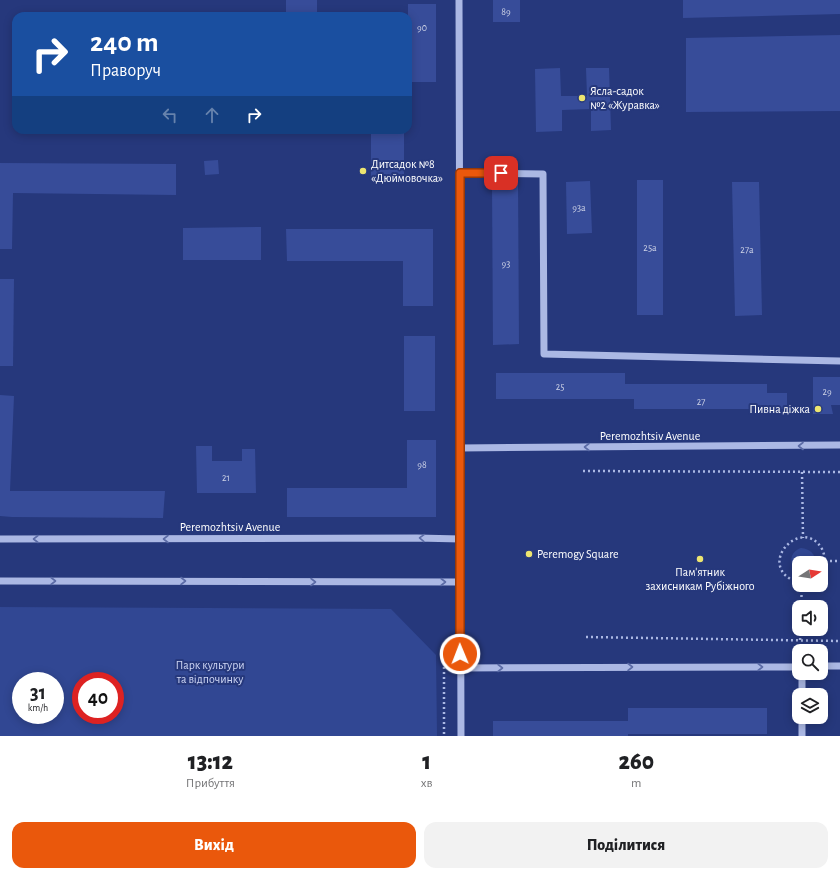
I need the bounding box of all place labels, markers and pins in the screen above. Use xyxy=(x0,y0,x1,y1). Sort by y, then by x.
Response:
place label: Ясла-садок №2 «Журавка» xyxy=(590,85,660,112)
marker: Ясла-садок №2 «Журавка» xyxy=(577,93,587,103)
pin xyxy=(484,156,518,190)
place label: Дитсадок №8 «Дюймовочка» xyxy=(371,158,443,184)
marker: Дитсадок №8 «Дюймовочка» xyxy=(358,166,368,176)
place label: Пивна діжка xyxy=(749,403,811,415)
marker: Пивна діжка xyxy=(813,404,823,414)
place label: Peremogy Square xyxy=(537,548,619,561)
marker: Peremogy Square xyxy=(524,549,534,559)
marker: Пам'ятник захисникам Рубіжного xyxy=(695,554,705,564)
place label: Пам'ятник захисникам Рубіжного xyxy=(645,566,755,593)

